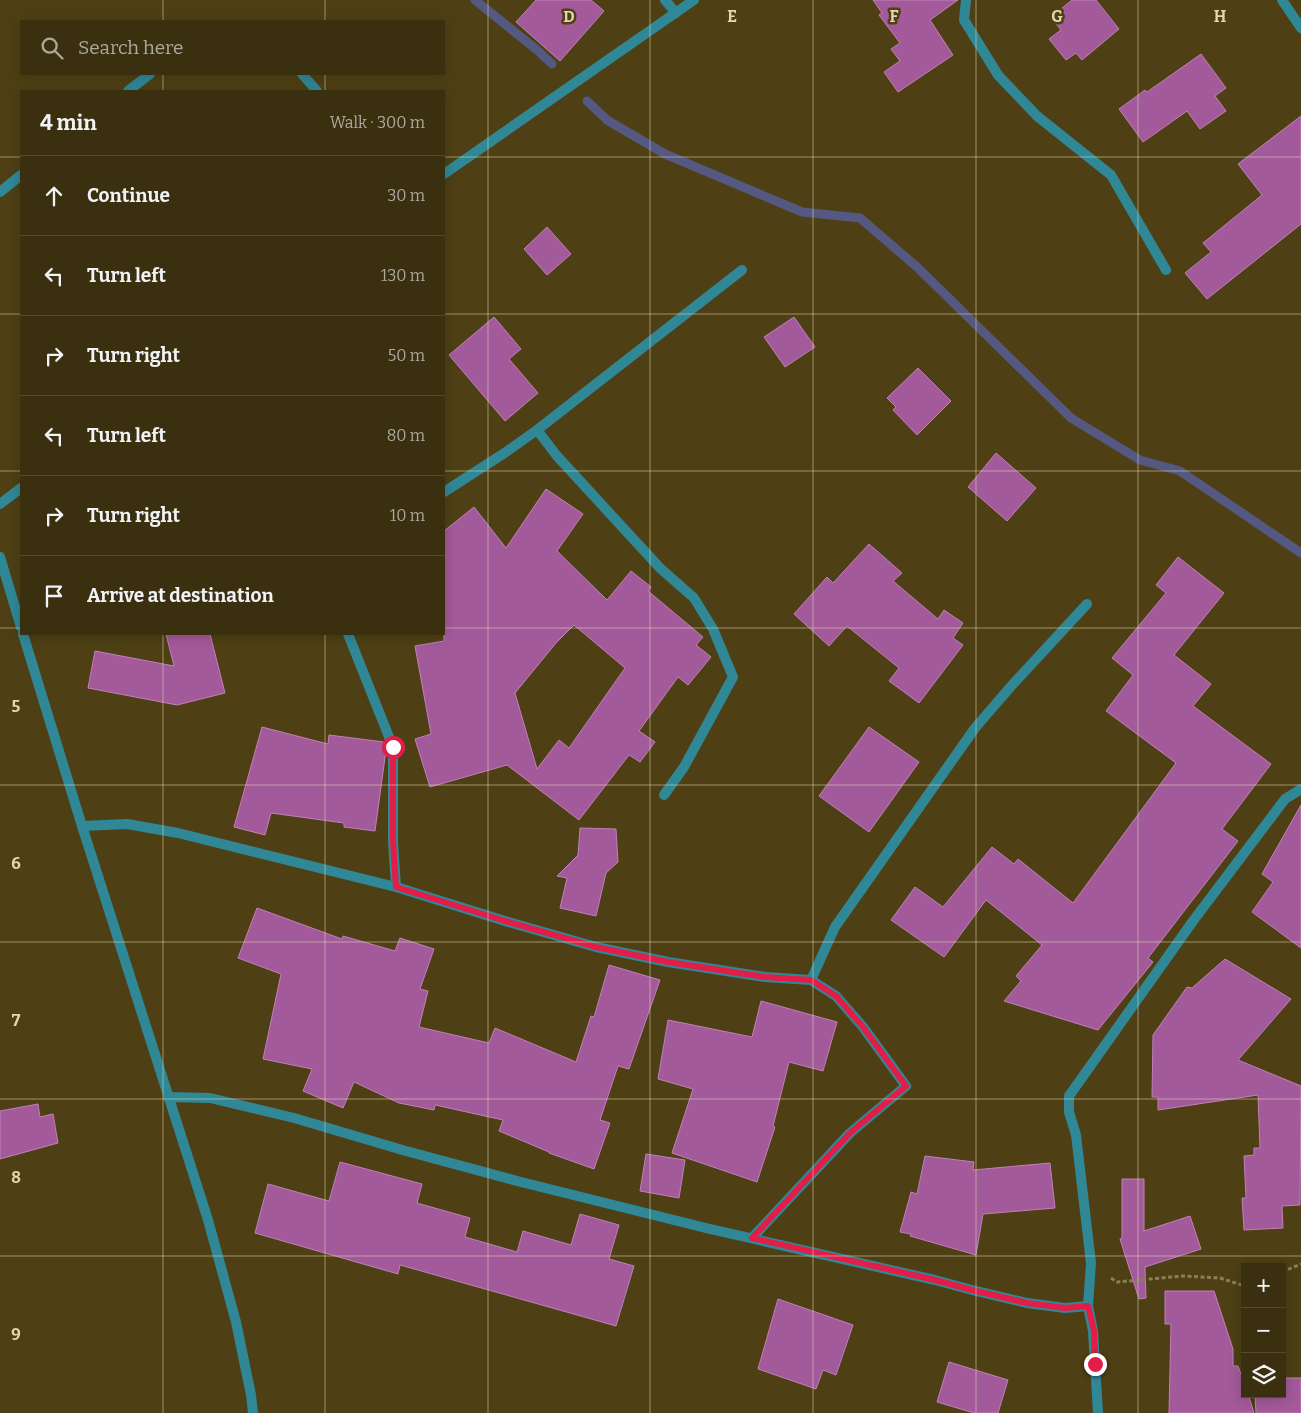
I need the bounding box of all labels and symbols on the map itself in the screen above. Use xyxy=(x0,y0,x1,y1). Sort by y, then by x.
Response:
text: D xyxy=(563,7,575,26)
text: E xyxy=(727,7,737,26)
text: F xyxy=(890,7,899,26)
text: G xyxy=(1051,7,1063,26)
text: H xyxy=(1214,7,1227,26)
text: 5 xyxy=(12,697,21,716)
route start xyxy=(382,736,405,759)
text: 6 xyxy=(11,854,21,873)
text: 7 xyxy=(12,1011,21,1030)
text: 8 xyxy=(11,1168,21,1187)
text: 9 xyxy=(11,1325,21,1344)
route end xyxy=(1084,1353,1107,1376)

